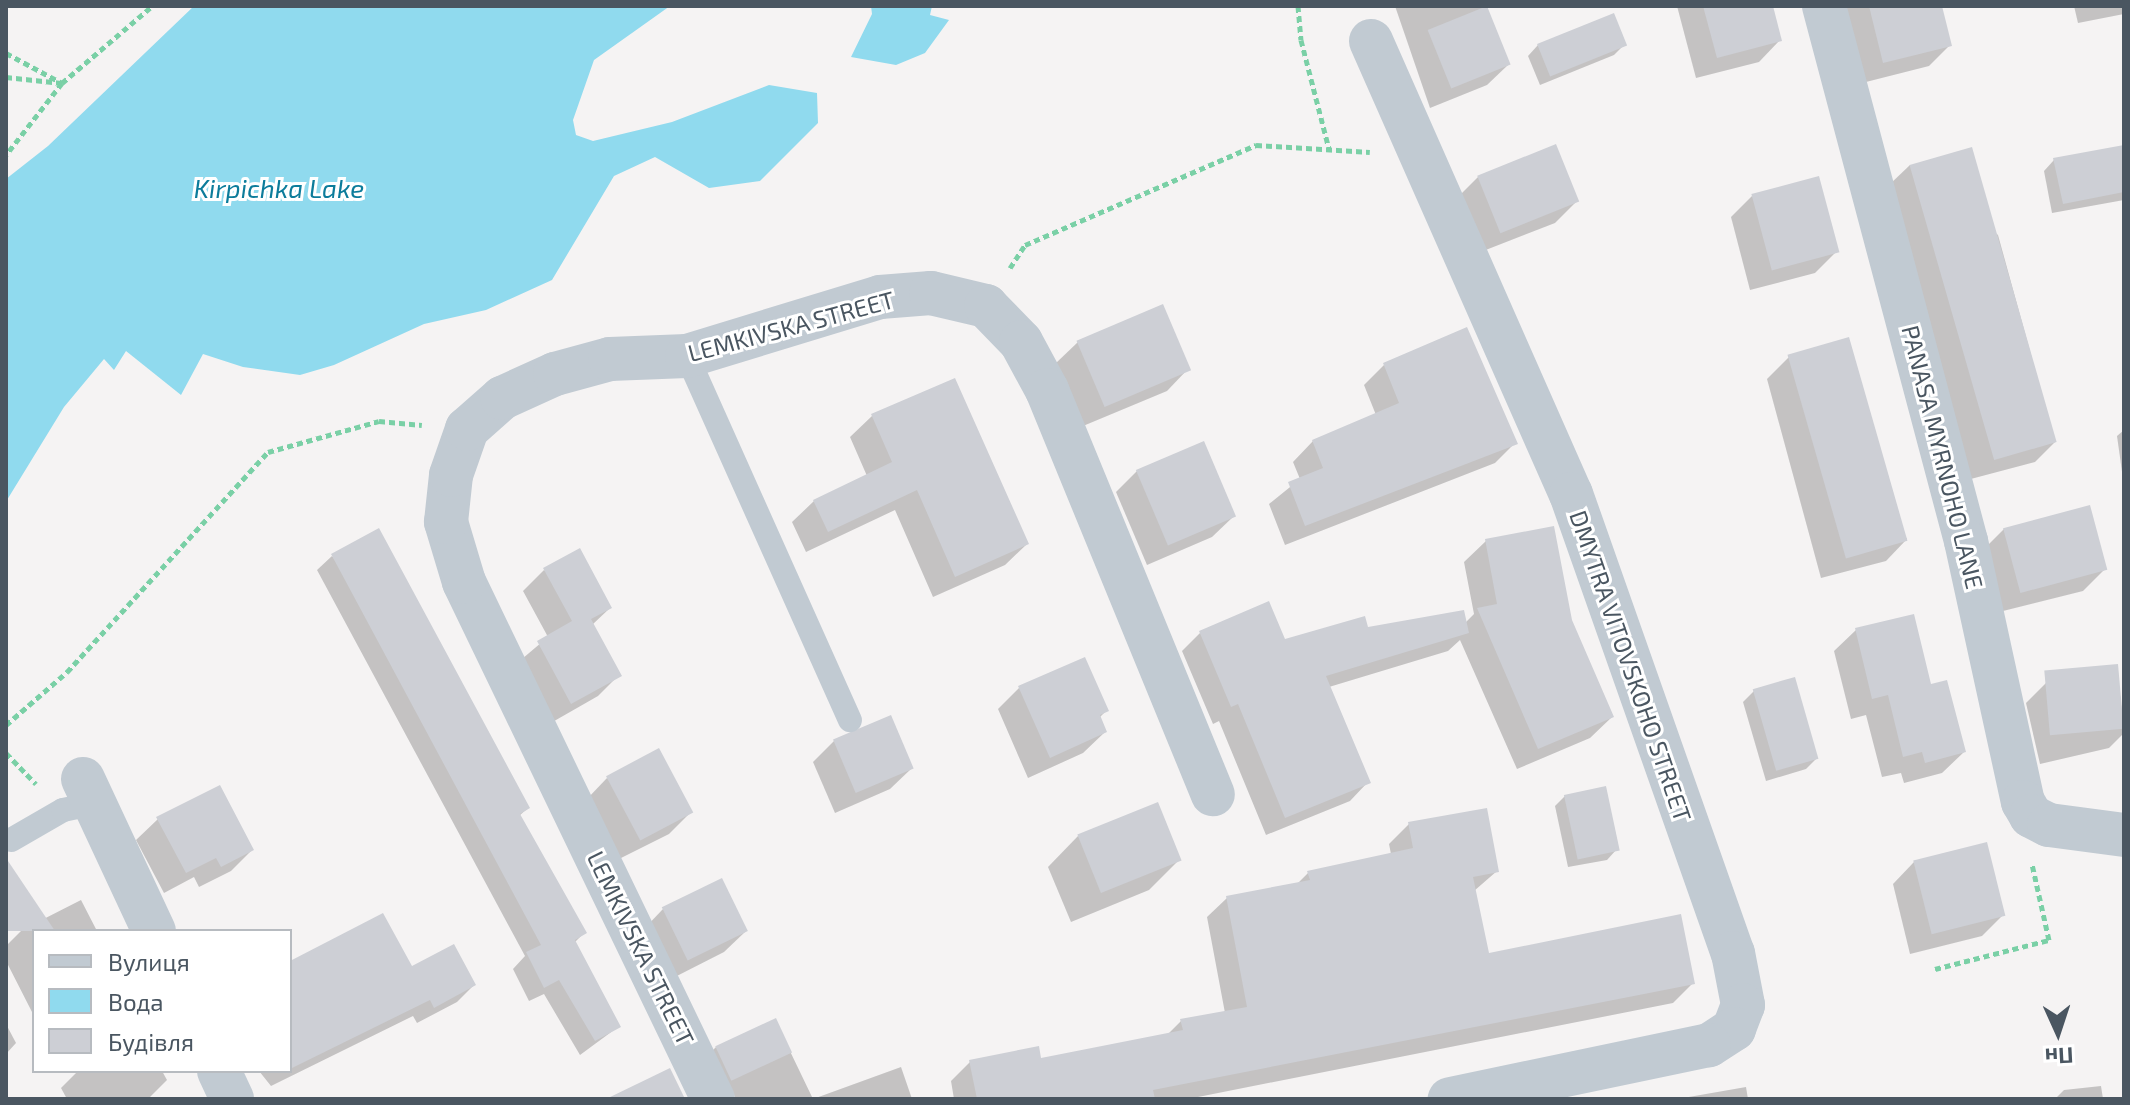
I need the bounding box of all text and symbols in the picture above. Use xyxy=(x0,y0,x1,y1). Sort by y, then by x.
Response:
water label: Kirpichka Lake xyxy=(194,172,364,204)
street label: LEMKIVSKA STREET xyxy=(684,285,898,367)
street label: PANASA MYRNOHO LANE xyxy=(1896,322,1990,592)
street label: DMYTRA VITOVSKOHO STREET xyxy=(1564,506,1698,826)
street label: LEMKIVSKA STREET xyxy=(581,846,701,1050)
legend xyxy=(32,929,292,1073)
text: Вулиця xyxy=(108,947,190,976)
text: Вода xyxy=(108,987,164,1016)
north arrow xyxy=(2018,993,2098,1073)
text: Будівля xyxy=(108,1027,194,1056)
text: Пн xyxy=(2044,1043,2074,1071)

